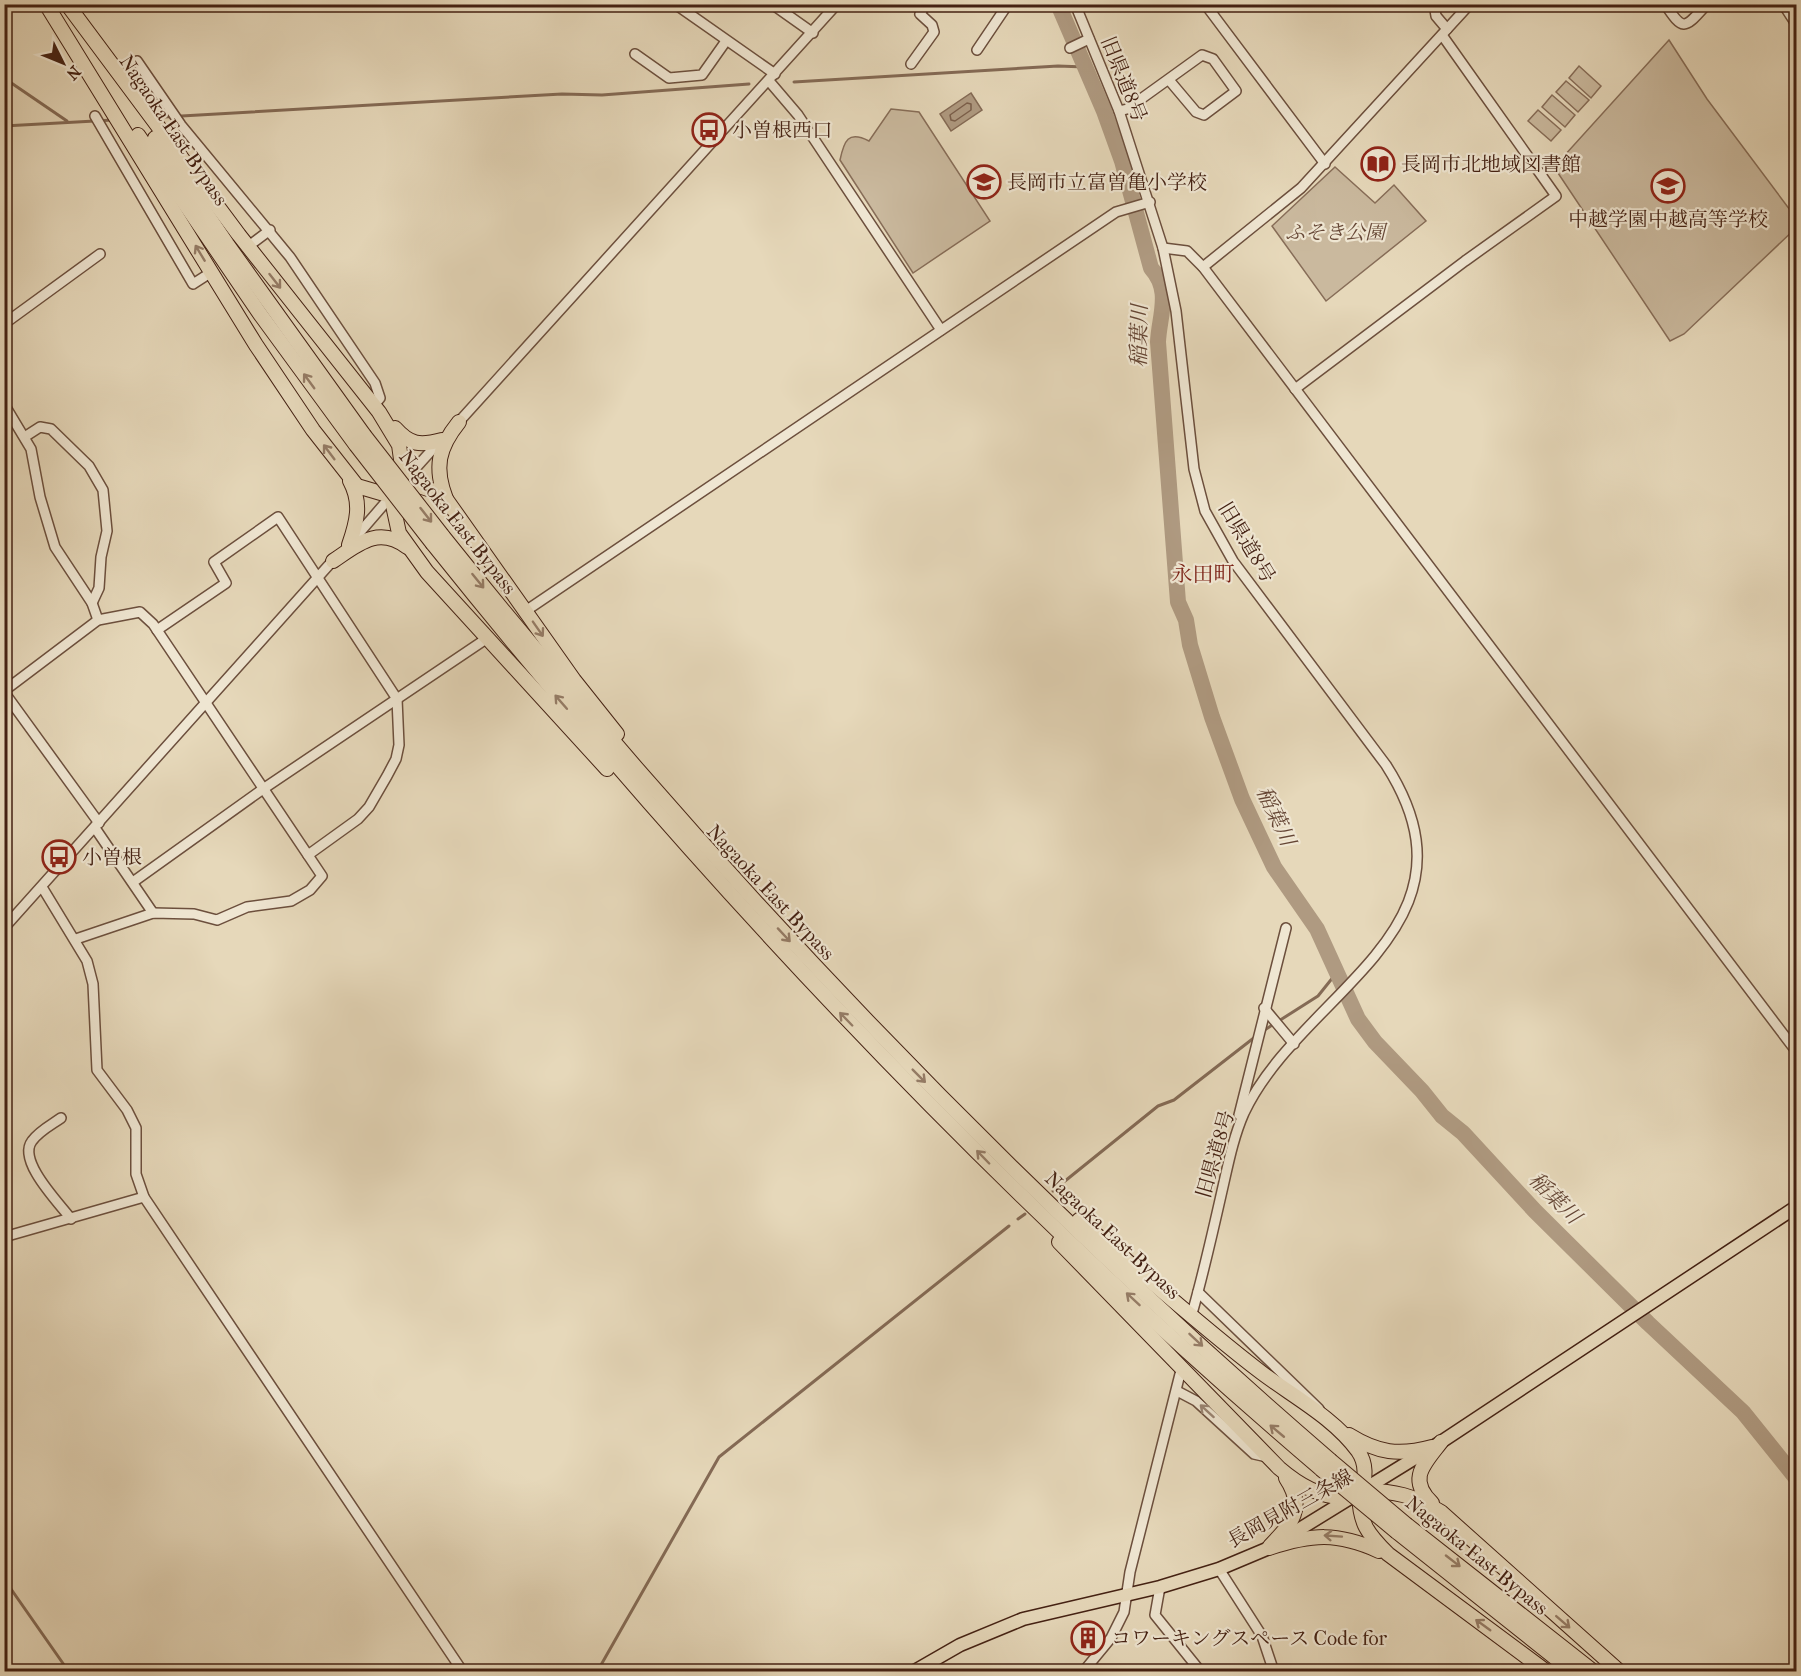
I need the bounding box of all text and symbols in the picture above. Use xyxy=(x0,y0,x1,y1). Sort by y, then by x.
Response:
north arrow xyxy=(33,33,93,93)
street label: 旧県道8号 xyxy=(1096,33,1151,125)
street label: Nagaoka East Bypass xyxy=(115,51,232,210)
text: N xyxy=(62,62,85,84)
bus stop icon: 小曽根西口 xyxy=(691,112,727,148)
place label: 小曽根西口 xyxy=(732,119,832,142)
library icon: 長岡市北地域図書館 xyxy=(1360,146,1396,182)
place label: 長岡市北地域図書館 xyxy=(1401,153,1581,176)
school or university icon: 長岡市立富曽亀小学校 xyxy=(966,164,1002,200)
school or university icon: 中越学園中越高等学校 xyxy=(1650,168,1686,204)
place label: 長岡市立富曽亀小学校 xyxy=(1007,171,1207,194)
place label: 中越学園中越高等学校 xyxy=(1568,208,1768,231)
park label: ふそき公園 xyxy=(1285,221,1388,244)
one-way arrow xyxy=(194,245,206,262)
one-way arrow xyxy=(269,273,282,289)
water label: 稲葉川 xyxy=(1126,302,1152,368)
one-way arrow xyxy=(303,373,315,389)
one-way arrow xyxy=(323,444,336,460)
street label: Nagaoka East Bypass xyxy=(394,446,521,599)
street label: 旧県道8号 xyxy=(1214,498,1280,587)
one-way arrow xyxy=(419,506,432,522)
district label: 永田町 xyxy=(1172,562,1235,586)
one-way arrow xyxy=(472,573,485,589)
one-way arrow xyxy=(532,620,544,636)
one-way arrow xyxy=(554,695,568,710)
water label: 稲葉川 xyxy=(1252,782,1301,851)
street label: Nagaoka East Bypass xyxy=(702,820,839,965)
bus stop icon: 小曽根 xyxy=(41,839,77,875)
place label: 小曽根 xyxy=(82,846,142,869)
one-way arrow xyxy=(777,927,791,942)
one-way arrow xyxy=(838,1011,853,1026)
one-way arrow xyxy=(911,1068,926,1083)
street label: 旧県道8号 xyxy=(1192,1108,1239,1201)
one-way arrow xyxy=(976,1150,990,1165)
street label: Nagaoka East Bypass xyxy=(1040,1167,1185,1304)
water label: 稲葉川 xyxy=(1524,1167,1587,1230)
one-way arrow xyxy=(1126,1292,1141,1306)
one-way arrow xyxy=(1189,1333,1204,1348)
one-way arrow xyxy=(1200,1404,1215,1418)
one-way arrow xyxy=(1270,1424,1285,1438)
street label: 長岡見附三条線 xyxy=(1223,1464,1357,1552)
street label: Nagaoka East Bypass xyxy=(1401,1491,1552,1620)
one-way arrow xyxy=(1324,1531,1344,1542)
one-way arrow xyxy=(1445,1554,1460,1568)
one-way arrow xyxy=(1555,1615,1570,1629)
one-way arrow xyxy=(1475,1619,1491,1631)
building icon: コワーキングスペース Code for xyxy=(1070,1620,1106,1656)
place label: コワーキングスペース Code for xyxy=(1111,1627,1387,1650)

